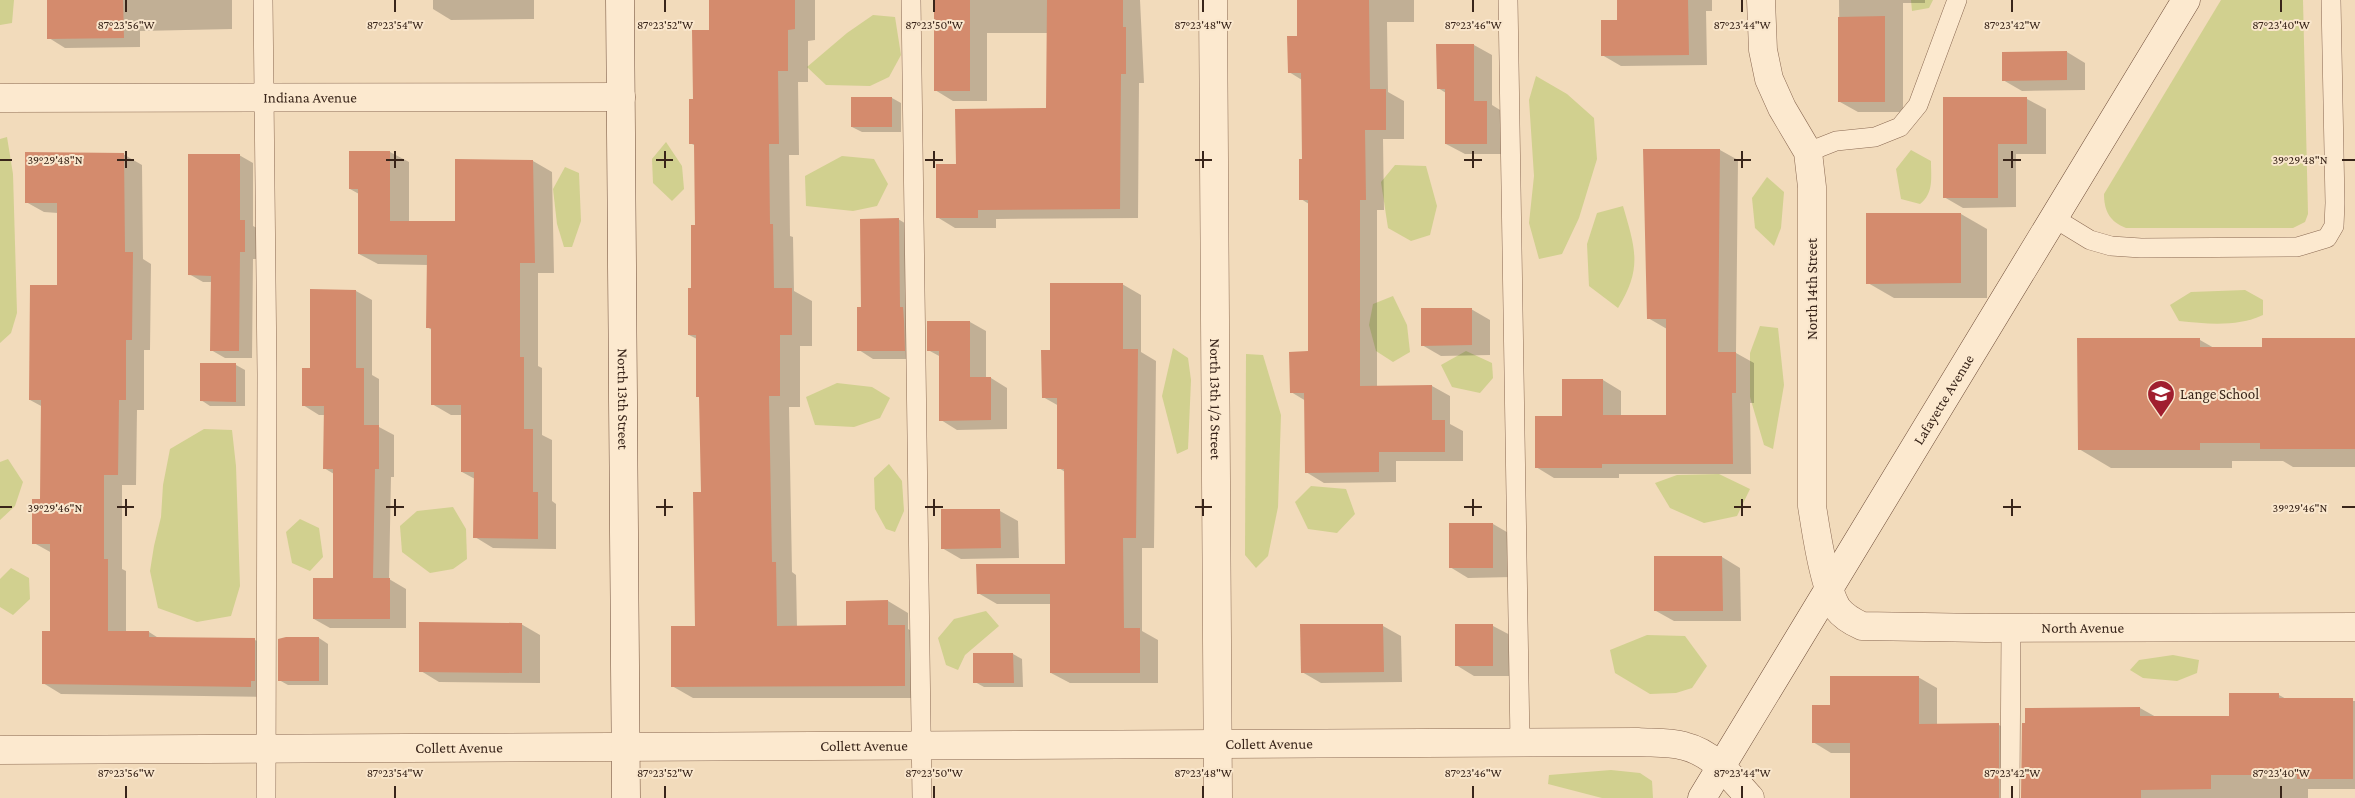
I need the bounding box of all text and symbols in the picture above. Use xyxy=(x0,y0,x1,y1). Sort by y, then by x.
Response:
text: 87°23'56"W xyxy=(98,18,154,32)
text: 87°23'54"W xyxy=(367,18,423,32)
text: 87°23'52"W xyxy=(637,18,693,32)
text: 87°23'50"W xyxy=(905,18,963,32)
text: 87°23'48"W xyxy=(1174,18,1232,32)
text: 87°23'46"W xyxy=(1444,18,1502,32)
text: 87°23'44"W xyxy=(1714,18,1770,32)
text: 87°23'42"W xyxy=(1984,18,2040,32)
text: 87°23'40"W xyxy=(2252,18,2310,32)
street label: Indiana Avenue xyxy=(263,89,357,106)
text: 39°29'48"N xyxy=(27,153,83,167)
text: 39°29'48"N xyxy=(2272,153,2328,167)
street label: North 14th Street xyxy=(1804,237,1820,340)
street label: North 13th 1/2 Street xyxy=(1207,338,1224,461)
street label: North 13th Street xyxy=(615,348,631,451)
street label: Lafayette Avenue xyxy=(1910,351,1977,448)
school or university icon: Lange School xyxy=(2146,379,2176,418)
place label: Lange School xyxy=(2180,386,2259,403)
text: 39°29'46"N xyxy=(28,501,83,515)
text: 39°29'46"N xyxy=(2273,501,2328,515)
street label: North Avenue xyxy=(2041,620,2124,636)
street label: Collett Avenue xyxy=(1225,736,1313,752)
street label: Collett Avenue xyxy=(820,738,908,754)
street label: Collett Avenue xyxy=(415,740,503,756)
text: 87°23'56"W xyxy=(98,766,154,780)
text: 87°23'54"W xyxy=(367,766,423,780)
text: 87°23'52"W xyxy=(637,766,693,780)
text: 87°23'50"W xyxy=(905,766,963,780)
text: 87°23'48"W xyxy=(1174,766,1232,780)
text: 87°23'46"W xyxy=(1444,766,1502,780)
text: 87°23'44"W xyxy=(1714,766,1770,780)
text: 87°23'42"W xyxy=(1984,766,2040,780)
text: 87°23'40"W xyxy=(2252,766,2310,780)

